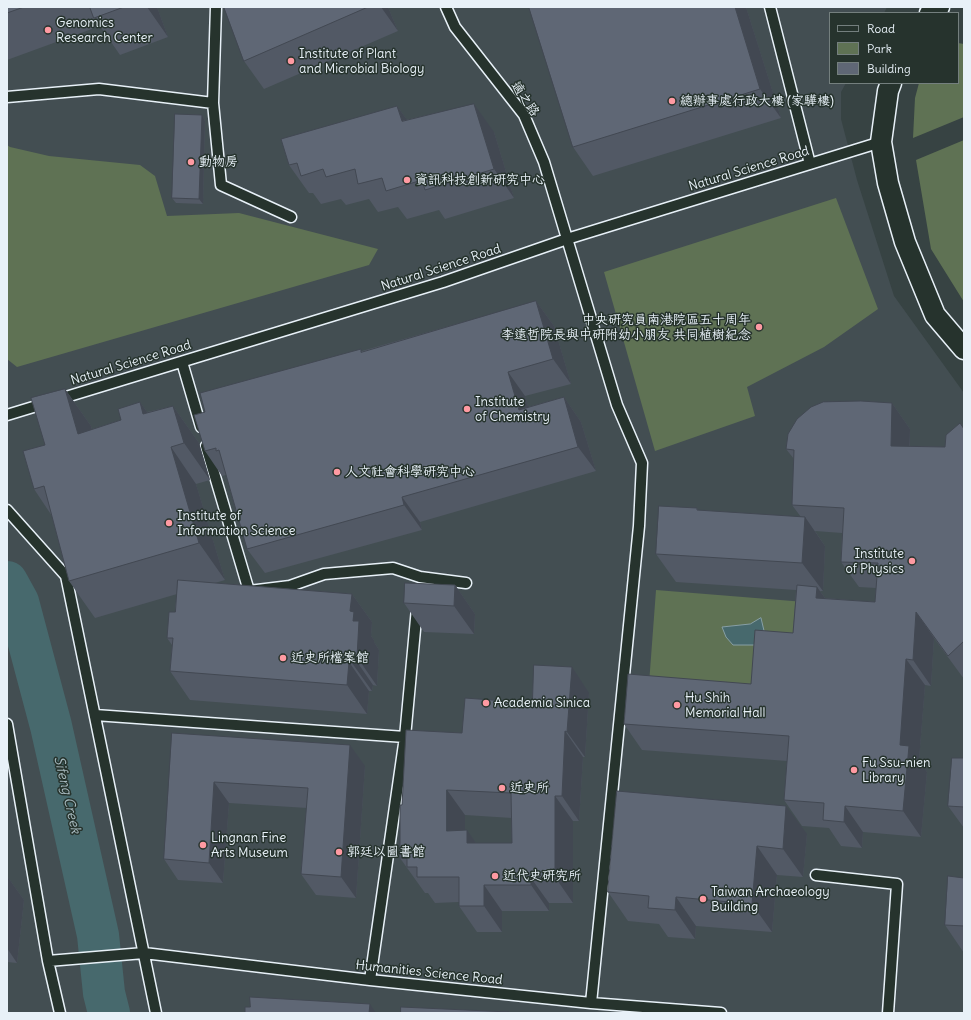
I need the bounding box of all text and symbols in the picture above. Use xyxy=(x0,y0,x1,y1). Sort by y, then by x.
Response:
legend xyxy=(829,12,959,84)
place label: Genomics Research Center xyxy=(56,15,153,46)
text: Road xyxy=(867,21,895,36)
marker: Genomics Research Center xyxy=(43,25,53,35)
text: Park xyxy=(867,41,892,56)
place label: Institute of Plant and Microbial Biology xyxy=(299,46,424,77)
marker: Institute of Plant and Microbial Biology xyxy=(286,56,296,66)
text: Building xyxy=(867,61,911,76)
street label: 適之路 xyxy=(508,78,542,120)
place label: 總辦事處行政大樓 (家驊樓) xyxy=(680,93,834,109)
marker: 總辦事處行政大樓 (家驊樓) xyxy=(667,96,677,106)
street label: Natural Science Road xyxy=(687,143,811,195)
place label: 動物房 xyxy=(199,154,238,170)
marker: 動物房 xyxy=(186,157,196,167)
place label: 資訊科技創新研究中心 xyxy=(415,172,545,188)
marker: 資訊科技創新研究中心 xyxy=(402,175,412,185)
street label: Natural Science Road xyxy=(379,241,503,295)
place label: 中央研究員南港院區五十周年 李遠哲院長與中研附幼小朋友 共同植樹紀念 xyxy=(501,312,751,343)
marker: 中央研究員南港院區五十周年 李遠哲院長與中研附幼小朋友 共同植樹紀念 xyxy=(754,322,764,332)
street label: Natural Science Road xyxy=(69,337,193,389)
place label: Institute of Chemistry xyxy=(475,394,550,425)
marker: Institute of Chemistry xyxy=(462,404,472,414)
place label: 人文社會科學研究中心 xyxy=(345,464,475,480)
marker: 人文社會科學研究中心 xyxy=(332,467,342,477)
place label: Institute of Information Science xyxy=(177,508,295,539)
marker: Institute of Information Science xyxy=(164,518,174,528)
place label: Institute of Physics xyxy=(845,546,904,577)
marker: Institute of Physics xyxy=(907,556,917,566)
place label: 近史所檔案館 xyxy=(291,650,369,666)
marker: 近史所檔案館 xyxy=(278,653,288,663)
place label: Hu Shih Memorial Hall xyxy=(685,690,765,721)
place label: Academia Sinica xyxy=(494,695,590,711)
marker: Academia Sinica xyxy=(481,698,491,708)
marker: Hu Shih Memorial Hall xyxy=(672,700,682,710)
water label: Sifeng Creek xyxy=(50,755,84,835)
place label: Fu Ssu-nien Library xyxy=(862,755,931,786)
marker: Fu Ssu-nien Library xyxy=(849,765,859,775)
place label: 近史所 xyxy=(510,780,549,796)
marker: 近史所 xyxy=(497,783,507,793)
place label: Lingnan Fine Arts Museum xyxy=(211,830,288,861)
marker: Lingnan Fine Arts Museum xyxy=(198,840,208,850)
place label: 郭廷以圖書館 xyxy=(347,844,425,860)
marker: 郭廷以圖書館 xyxy=(334,847,344,857)
place label: 近代史研究所 xyxy=(503,868,581,884)
marker: 近代史研究所 xyxy=(490,871,500,881)
place label: Taiwan Archaeology Building xyxy=(711,884,830,915)
marker: Taiwan Archaeology Building xyxy=(698,894,708,904)
street label: Humanities Science Road xyxy=(355,958,503,988)

